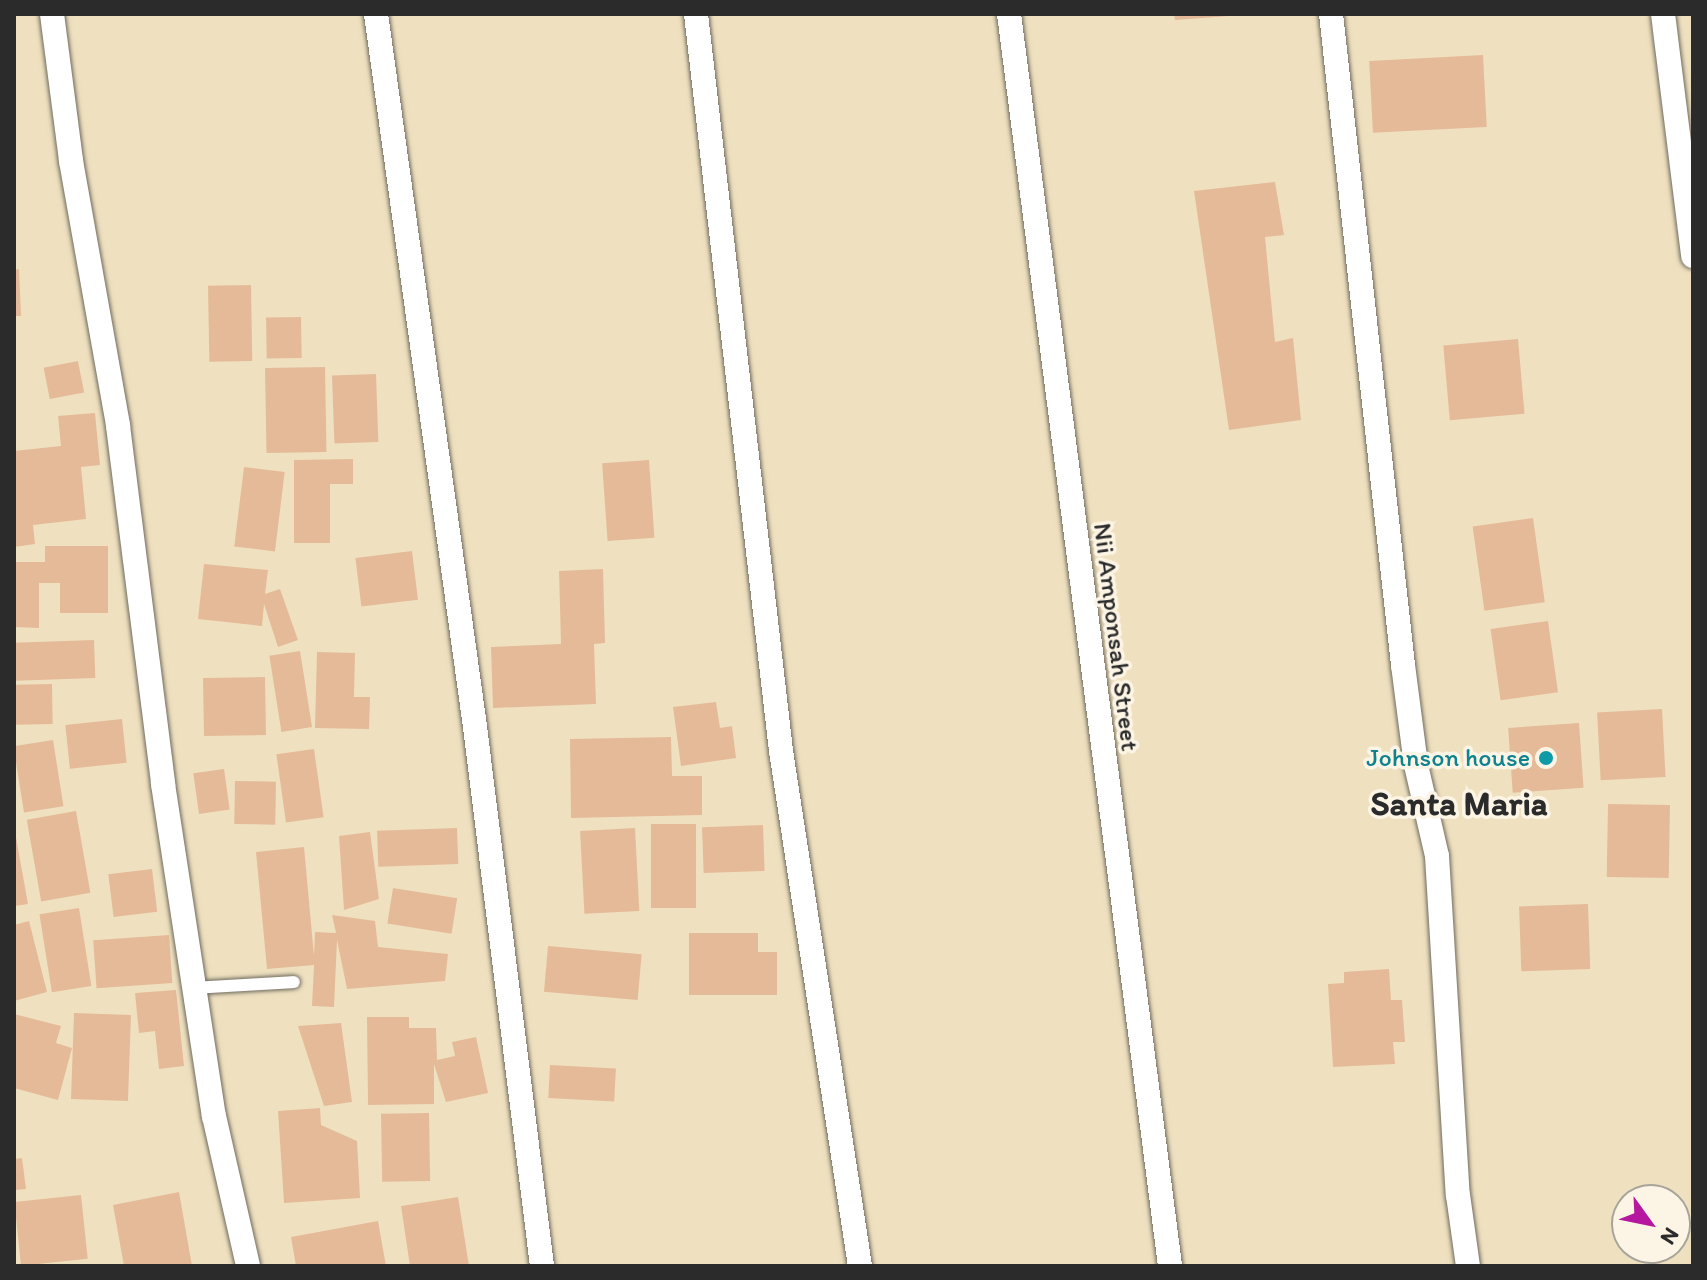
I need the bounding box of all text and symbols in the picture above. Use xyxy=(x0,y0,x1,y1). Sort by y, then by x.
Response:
street label: Nii Amponsah Street xyxy=(1087,522,1145,752)
place label: Johnson house xyxy=(1366,742,1530,774)
marker: Johnson house xyxy=(1537,749,1555,767)
district label: Santa Maria xyxy=(1370,784,1548,824)
north arrow xyxy=(1611,1184,1691,1264)
text: N xyxy=(1655,1223,1685,1250)

